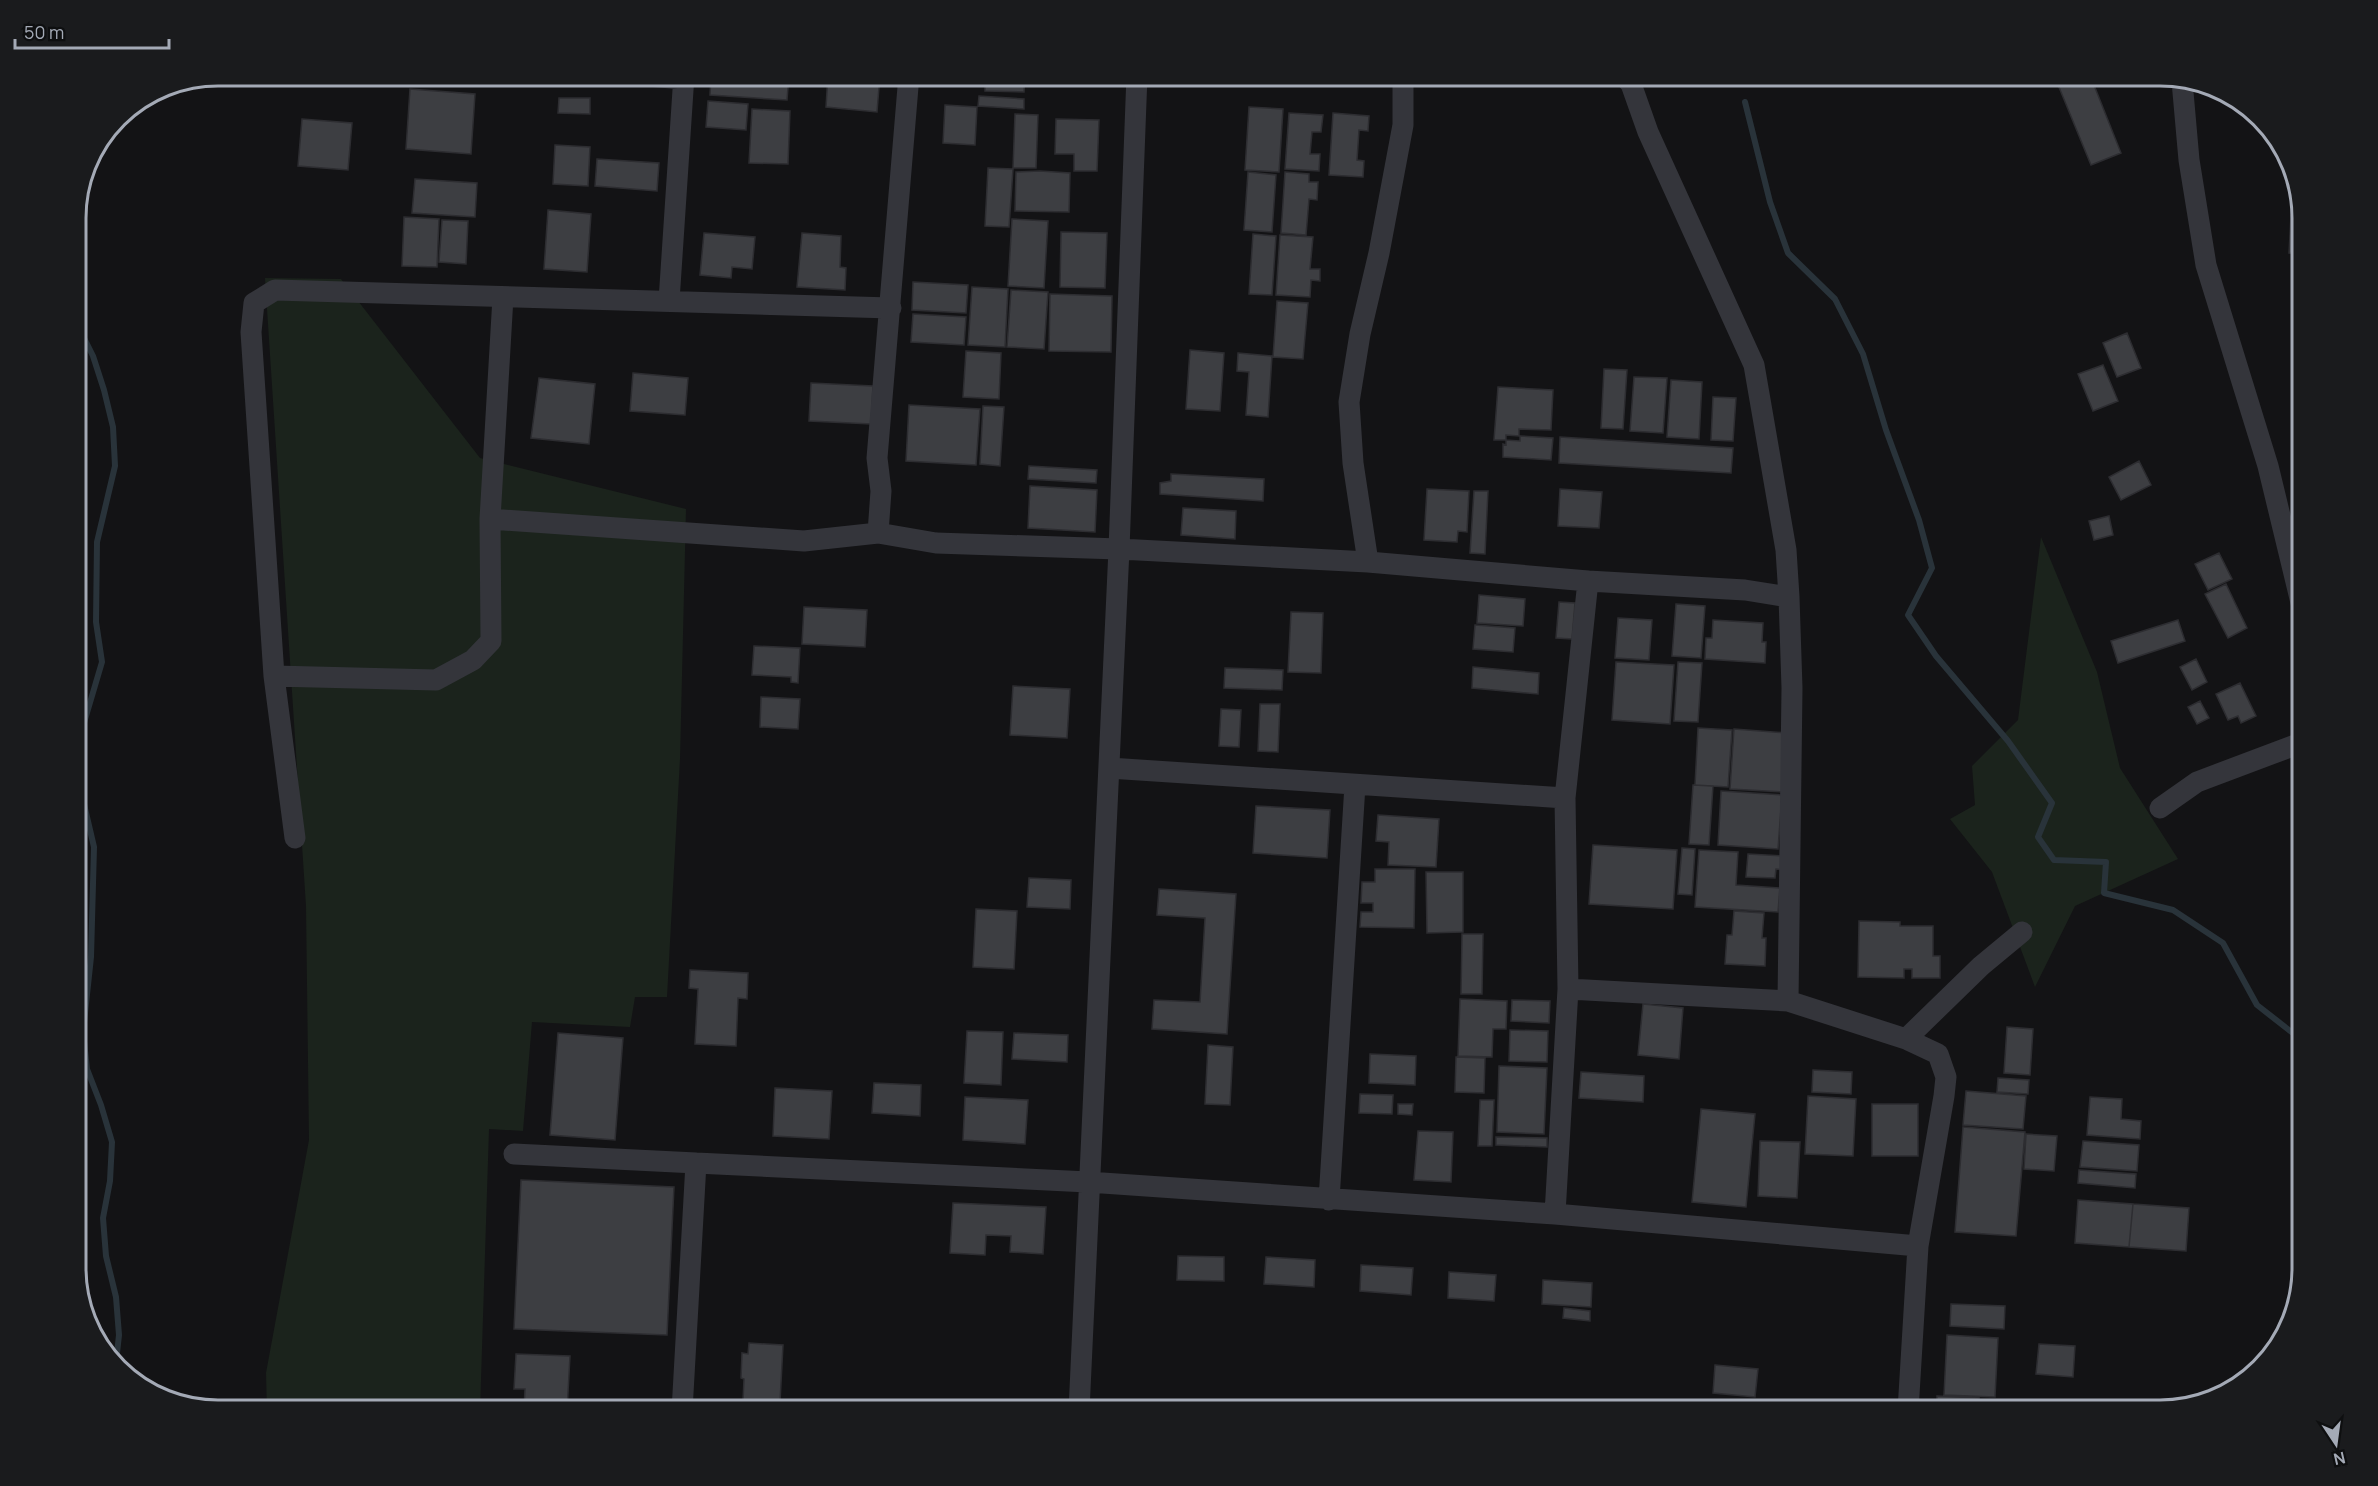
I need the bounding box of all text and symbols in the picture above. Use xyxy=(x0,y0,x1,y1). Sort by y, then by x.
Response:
scale bar xyxy=(15,12,170,50)
text: 50 m xyxy=(24,20,64,44)
north arrow xyxy=(2306,1414,2366,1474)
text: N xyxy=(2331,1447,2347,1471)

